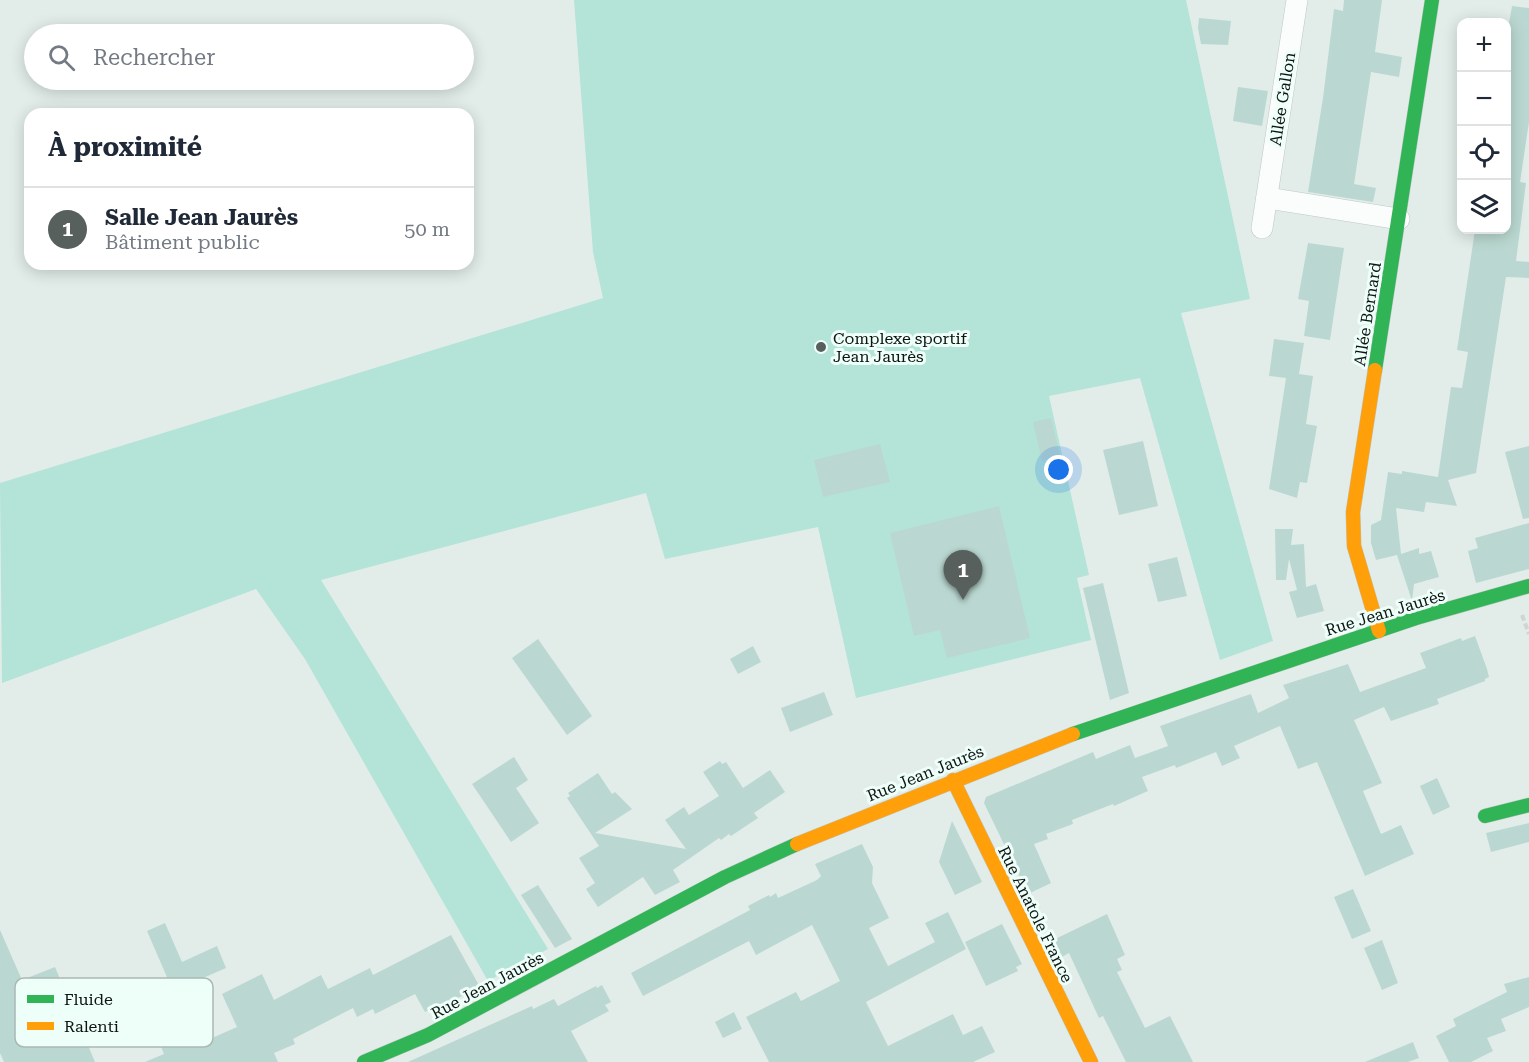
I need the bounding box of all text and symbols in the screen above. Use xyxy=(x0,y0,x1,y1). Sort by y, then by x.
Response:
map controls xyxy=(1457,18,1511,234)
button: + xyxy=(1457,18,1511,72)
search box xyxy=(24,24,474,90)
icon: search xyxy=(45,41,78,74)
text: Rechercher xyxy=(93,45,215,70)
street label: Allée Gallon xyxy=(1266,51,1299,147)
button: − xyxy=(1457,72,1511,126)
button: locate xyxy=(1457,126,1511,180)
text: À proximité xyxy=(48,132,202,162)
button: layers xyxy=(1457,180,1511,234)
text: Salle Jean Jaurès xyxy=(105,205,298,230)
text: 1 xyxy=(62,217,73,241)
text: 50 m xyxy=(404,217,450,241)
text: Bâtiment public xyxy=(105,230,260,254)
street label: Allée Bernard xyxy=(1350,261,1385,367)
place label: Complexe sportif Jean Jaurès xyxy=(833,329,967,366)
marker: Complexe sportif Jean Jaurès xyxy=(814,340,828,354)
your location xyxy=(1044,455,1073,484)
pin: 1 xyxy=(944,550,982,600)
street label: Rue Jean Jaurès xyxy=(1323,585,1448,640)
street label: Rue Jean Jaurès xyxy=(864,741,987,806)
street label: Rue Anatole France xyxy=(994,843,1077,986)
street label: Rue Jean Jaurès xyxy=(428,948,547,1023)
legend xyxy=(15,978,213,1047)
text: Fluide xyxy=(64,990,113,1009)
text: Ralenti xyxy=(64,1017,119,1036)

